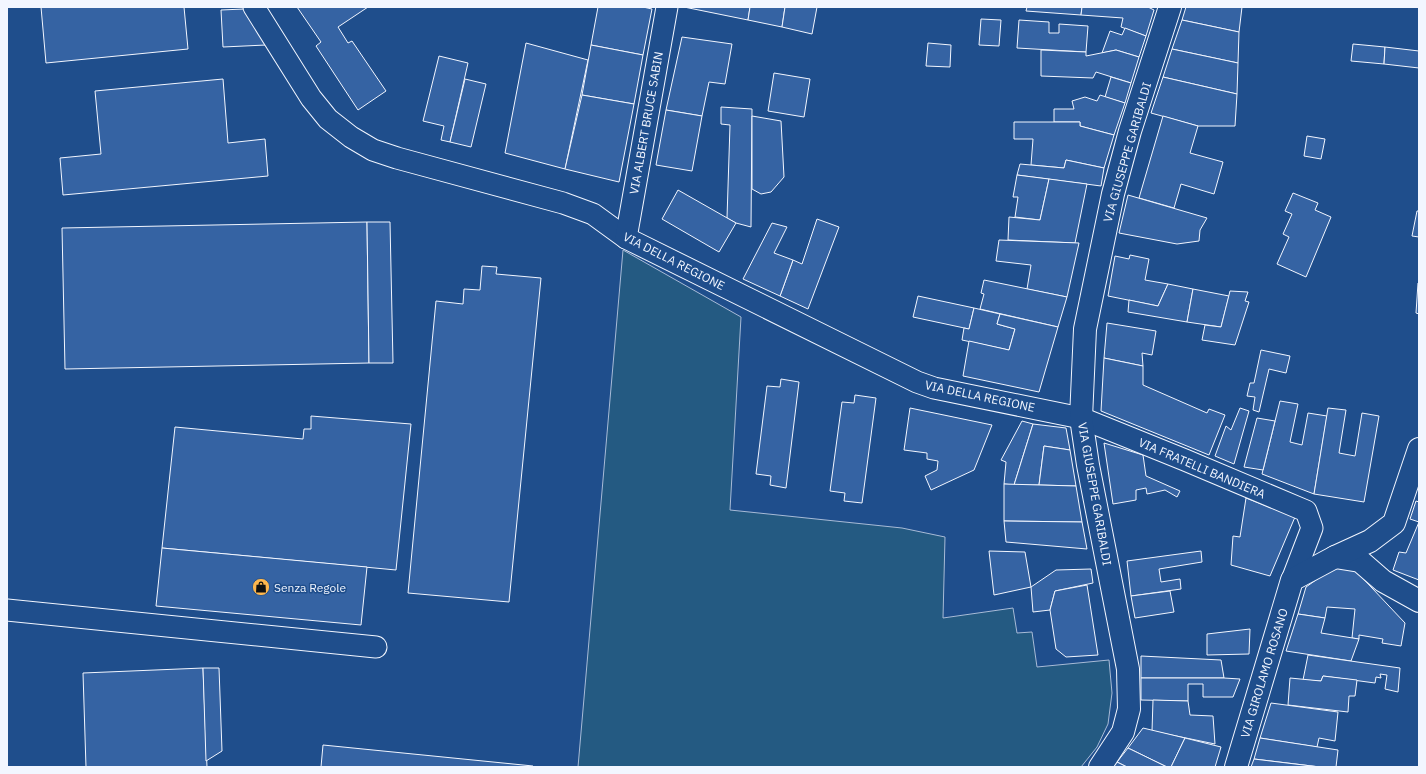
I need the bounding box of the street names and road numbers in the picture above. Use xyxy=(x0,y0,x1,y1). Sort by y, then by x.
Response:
street label: VIA ALBERT BRUCE SABIN xyxy=(626,50,666,196)
street label: VIA GIUSEPPE GARIBALDI xyxy=(1100,80,1154,224)
street label: VIA DELLA REGIONE xyxy=(621,229,727,293)
street label: VIA DELLA REGIONE xyxy=(924,377,1036,415)
street label: VIA GIUSEPPE GARIBALDI xyxy=(1075,421,1115,567)
street label: VIA FRATELLI BANDIERA xyxy=(1136,434,1268,502)
street label: VIA GIROLAMO ROSANO xyxy=(1237,606,1291,740)

